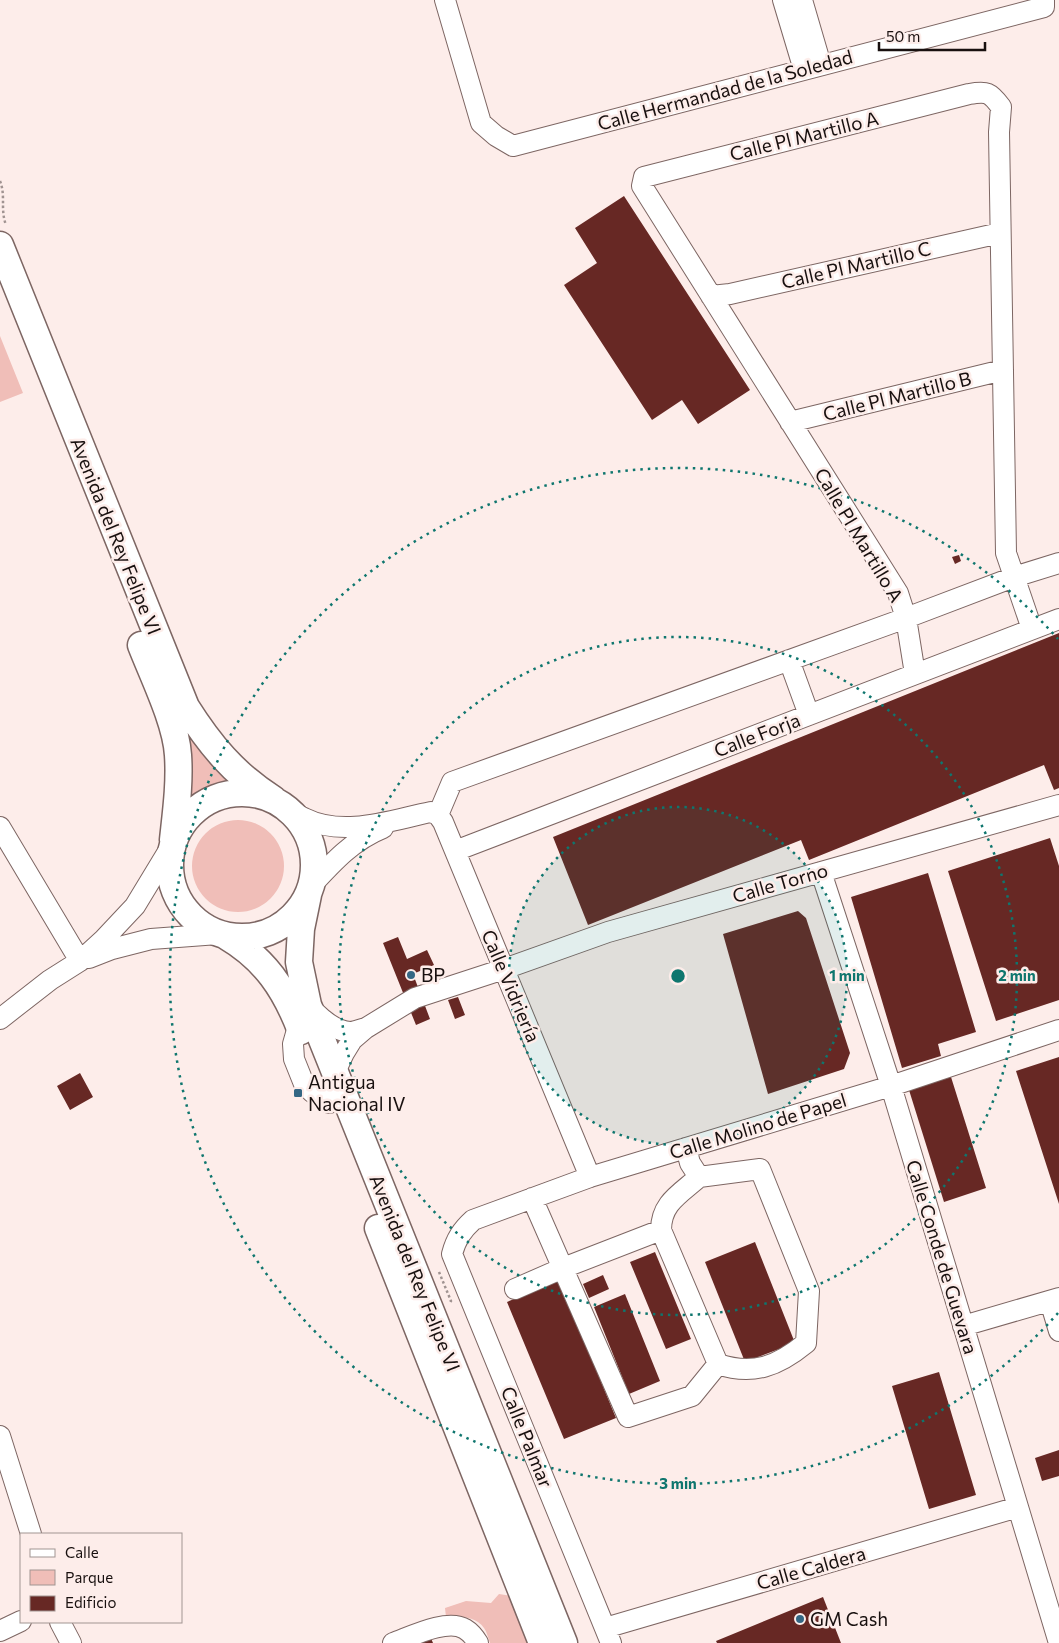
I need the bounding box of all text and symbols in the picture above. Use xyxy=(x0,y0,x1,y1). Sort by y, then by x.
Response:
scale bar xyxy=(879,20,985,52)
text: 50 m xyxy=(886,27,920,45)
street label: Calle Hermandad de la Soledad xyxy=(595,44,855,135)
street label: Calle Pl Martillo A xyxy=(727,106,881,165)
street label: Calle Pl Martillo C xyxy=(779,236,933,293)
street label: Calle Pl Martillo B xyxy=(820,366,973,425)
street label: Avenida del Rey Felipe VI xyxy=(66,434,167,638)
street label: Calle Pl Martillo A xyxy=(810,463,909,606)
street label: Calle Forja xyxy=(710,708,803,761)
street label: Calle Torno xyxy=(730,858,830,907)
street label: Calle Vidriería xyxy=(477,926,546,1046)
place label: BP xyxy=(421,963,445,986)
text: 1 min xyxy=(829,966,865,984)
text: 2 min xyxy=(998,966,1036,984)
centre of rings xyxy=(669,967,687,985)
marker: BP xyxy=(405,969,417,981)
place label: Antigua Nacional IV xyxy=(308,1070,406,1115)
marker: Antigua Nacional IV xyxy=(292,1087,304,1099)
street label: Calle Molino de Papel xyxy=(667,1088,849,1163)
street label: Calle Conde de Guevara xyxy=(902,1157,983,1357)
street label: Avenida del Rey Felipe VI xyxy=(365,1171,466,1375)
street label: Calle Palmar xyxy=(497,1383,558,1491)
text: 3 min xyxy=(659,1474,697,1492)
legend xyxy=(20,1533,182,1623)
street label: Calle Caldera xyxy=(754,1541,868,1594)
text: Calle xyxy=(65,1543,99,1561)
text: Parque xyxy=(65,1568,113,1586)
text: Edificio xyxy=(65,1593,116,1611)
place label: GM Cash xyxy=(810,1607,888,1630)
marker: GM Cash xyxy=(794,1613,806,1625)

